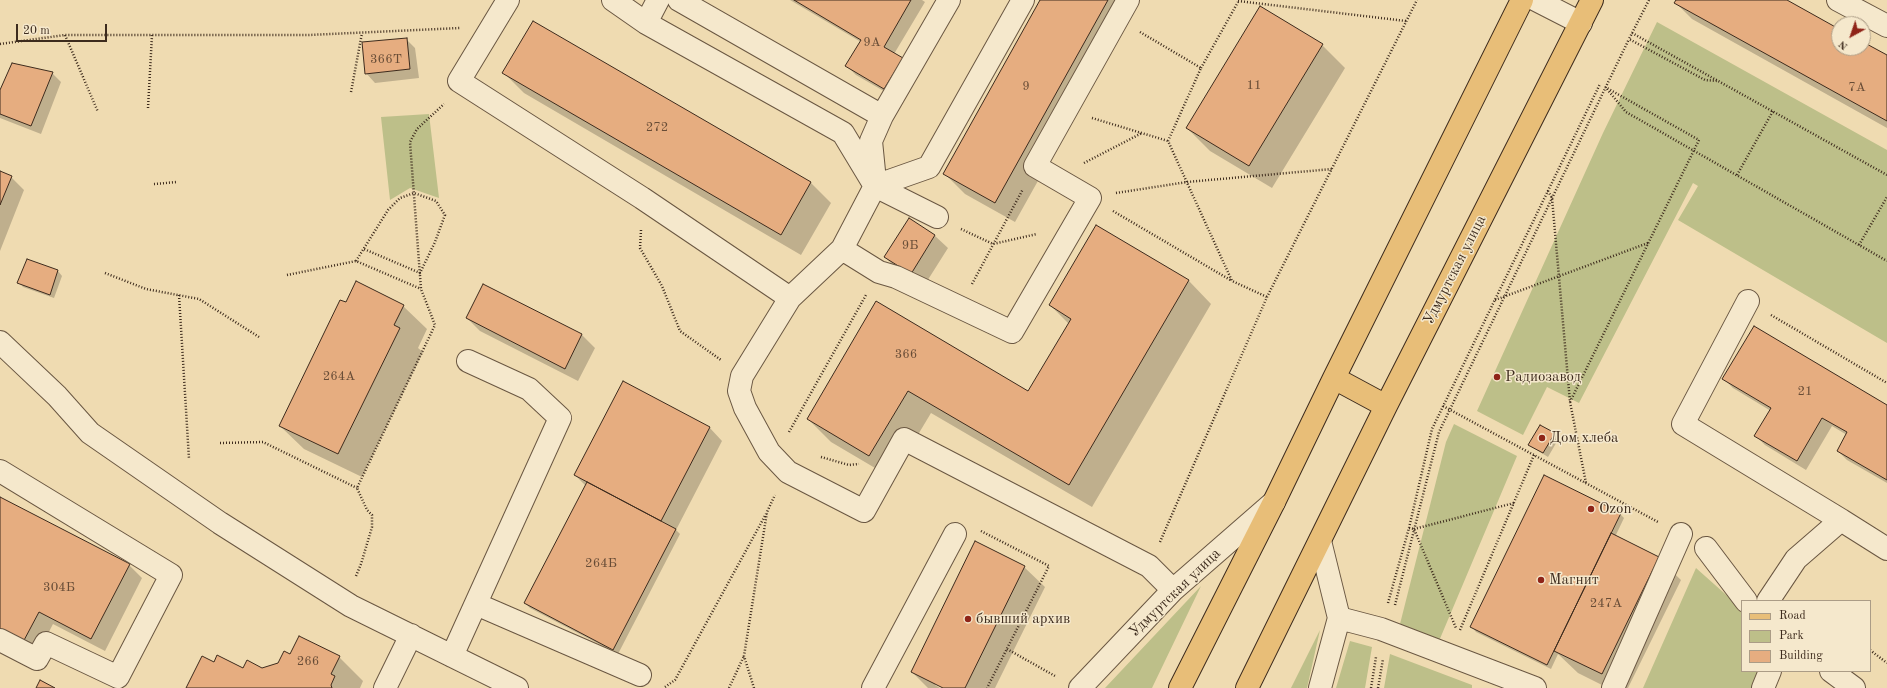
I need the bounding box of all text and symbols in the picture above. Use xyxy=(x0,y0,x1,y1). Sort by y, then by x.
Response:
scale bar xyxy=(18,16,109,42)
north arrow xyxy=(1831,16,1871,56)
text: 20 m xyxy=(23,25,50,37)
house number: 9А xyxy=(863,35,881,51)
text: N xyxy=(1837,38,1850,52)
house number: 366Т xyxy=(370,52,402,68)
house number: 11 xyxy=(1246,78,1262,94)
house number: 9 xyxy=(1022,79,1030,95)
house number: 7А xyxy=(1848,80,1866,96)
house number: 272 xyxy=(646,120,668,136)
street label: Удмуртская улица xyxy=(1420,212,1490,328)
house number: 9Б xyxy=(902,238,918,254)
house number: 366 xyxy=(895,347,917,363)
place label: Радиозавод xyxy=(1505,368,1581,386)
house number: 264А xyxy=(323,369,355,385)
marker: Радиозавод xyxy=(1492,372,1502,382)
house number: 21 xyxy=(1797,384,1813,400)
place label: Дом хлеба xyxy=(1550,429,1618,447)
marker: Дом хлеба xyxy=(1537,433,1547,443)
place label: Ozon xyxy=(1599,500,1632,518)
marker: Ozon xyxy=(1586,504,1596,514)
street label: Удмуртская улица xyxy=(1125,545,1225,641)
house number: 264Б xyxy=(585,556,617,572)
place label: Магнит xyxy=(1549,571,1599,589)
marker: Магнит xyxy=(1536,575,1546,585)
house number: 304Б xyxy=(43,580,75,596)
house number: 247А xyxy=(1590,596,1622,612)
legend xyxy=(1741,600,1871,672)
place label: бывший архив xyxy=(976,610,1070,628)
text: Road xyxy=(1779,610,1806,622)
marker: бывший архив xyxy=(963,614,973,624)
text: Park xyxy=(1779,630,1804,642)
text: Building xyxy=(1779,650,1823,662)
house number: 266 xyxy=(297,654,319,670)

